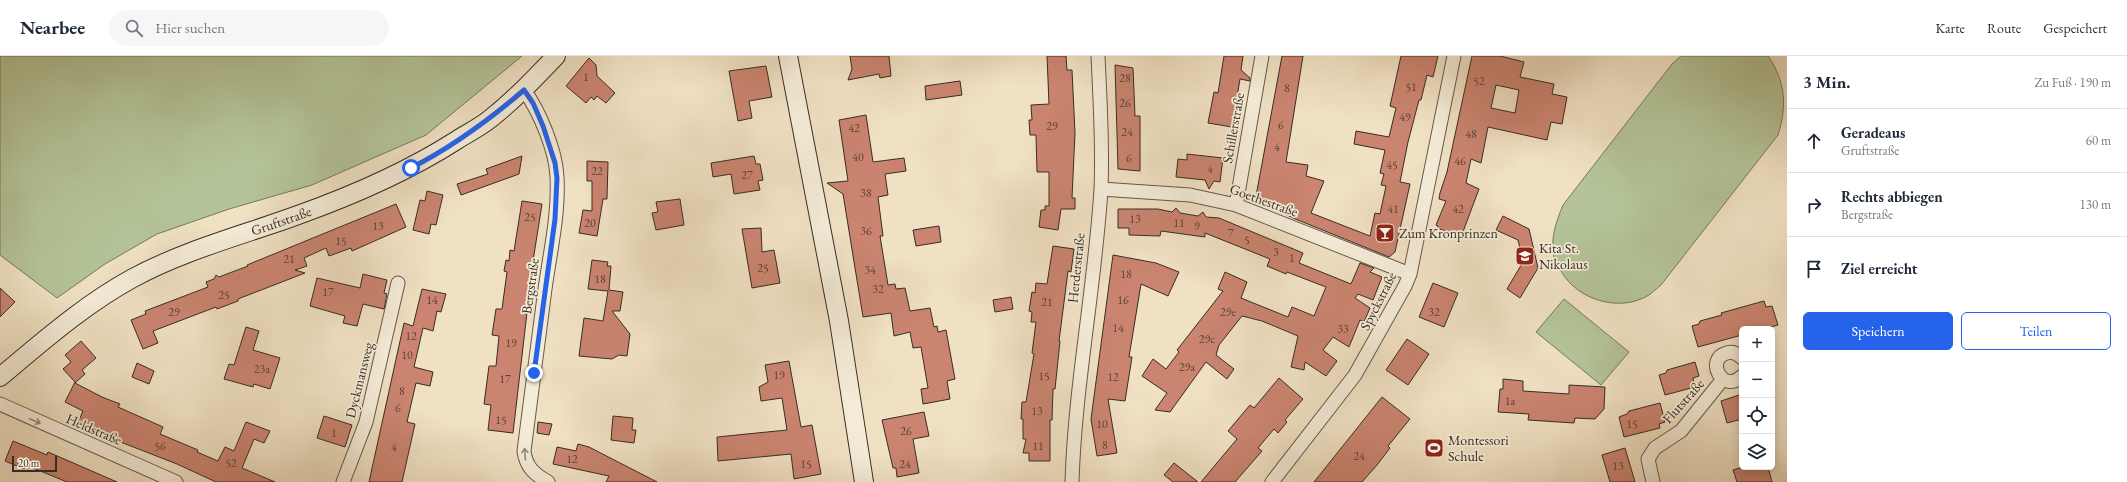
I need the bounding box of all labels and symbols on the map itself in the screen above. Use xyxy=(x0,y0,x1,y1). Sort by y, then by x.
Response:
house number: 1 xyxy=(583,69,589,85)
house number: 28 xyxy=(1119,70,1131,86)
house number: 52 xyxy=(1473,73,1485,89)
house number: 51 xyxy=(1405,79,1417,95)
house number: 8 xyxy=(1284,80,1290,96)
street label: Schillerstraße xyxy=(1218,91,1248,165)
house number: 26 xyxy=(1119,95,1131,111)
house number: 49 xyxy=(1399,109,1411,125)
house number: 6 xyxy=(1278,117,1284,133)
house number: 29 xyxy=(1046,118,1058,134)
house number: 42 xyxy=(848,120,860,136)
house number: 24 xyxy=(1121,124,1133,140)
house number: 48 xyxy=(1465,126,1477,142)
house number: 4 xyxy=(1274,139,1280,155)
house number: 40 xyxy=(852,149,864,165)
house number: 6 xyxy=(1126,150,1132,166)
house number: 46 xyxy=(1454,153,1466,169)
house number: 45 xyxy=(1386,157,1398,173)
route start xyxy=(402,159,420,177)
house number: 4 xyxy=(1207,161,1213,177)
house number: 22 xyxy=(591,163,603,179)
house number: 27 xyxy=(741,167,753,183)
street label: Goethestraße xyxy=(1227,179,1301,221)
house number: 38 xyxy=(860,185,872,201)
house number: 41 xyxy=(1387,201,1399,217)
house number: 42 xyxy=(1452,201,1464,217)
street label: Gruftstraße xyxy=(249,202,314,240)
house number: 25 xyxy=(524,209,536,225)
house number: 13 xyxy=(1129,211,1141,227)
house number: 20 xyxy=(584,215,596,231)
house number: 11 xyxy=(1173,215,1185,231)
house number: 13 xyxy=(372,218,384,234)
house number: 9 xyxy=(1194,218,1200,234)
bar icon: Zum Kronprinzen xyxy=(1374,222,1396,244)
house number: 36 xyxy=(860,223,872,239)
place label: Zum Kronprinzen xyxy=(1399,224,1499,242)
house number: 7 xyxy=(1228,225,1234,241)
street label: Herderstraße xyxy=(1063,232,1089,304)
house number: 5 xyxy=(1244,232,1250,248)
house number: 15 xyxy=(335,233,347,249)
place label: Kita St. Nikolaus xyxy=(1539,239,1588,273)
house number: 3 xyxy=(1273,244,1279,260)
school or university icon: Kita St. Nikolaus xyxy=(1514,245,1536,267)
house number: 1 xyxy=(1289,250,1295,266)
house number: 21 xyxy=(283,251,295,267)
street label: Bergstraße xyxy=(517,256,543,315)
house number: 25 xyxy=(757,260,769,276)
house number: 34 xyxy=(864,262,876,278)
house number: 18 xyxy=(1120,266,1132,282)
street label: Spyckstraße xyxy=(1356,268,1401,333)
house number: 18 xyxy=(594,271,606,287)
house number: 32 xyxy=(872,281,884,297)
house number: 17 xyxy=(322,284,334,300)
house number: 25 xyxy=(218,287,230,303)
house number: 14 xyxy=(426,292,438,308)
house number: 16 xyxy=(1117,292,1129,308)
house number: 21 xyxy=(1041,294,1053,310)
house number: 29 xyxy=(168,304,180,320)
house number: 29e xyxy=(1220,304,1236,320)
house number: 32 xyxy=(1428,304,1440,320)
house number: 14 xyxy=(1112,320,1124,336)
house number: 33 xyxy=(1337,321,1349,337)
house number: 12 xyxy=(405,328,417,344)
house number: 29c xyxy=(1199,331,1215,347)
house number: 19 xyxy=(505,335,517,351)
street label: Dyckmansweg xyxy=(341,339,377,420)
house number: 10 xyxy=(401,347,413,363)
house number: 29a xyxy=(1179,359,1195,375)
house number: 23a xyxy=(254,361,270,377)
route end xyxy=(525,364,543,382)
house number: 19 xyxy=(773,367,785,383)
house number: 15 xyxy=(1038,368,1050,384)
house number: 12 xyxy=(1107,369,1119,385)
house number: 17 xyxy=(499,371,511,387)
street label: Flutstraße xyxy=(1658,375,1708,427)
house number: 8 xyxy=(399,383,405,399)
house number: 1a xyxy=(1505,393,1515,409)
house number: 6 xyxy=(395,400,401,416)
house number: 13 xyxy=(1031,403,1043,419)
street label: Heldstraße xyxy=(63,409,125,449)
house number: 15 xyxy=(495,412,507,428)
house number: 10 xyxy=(1096,416,1108,432)
house number: 15 xyxy=(1626,416,1638,432)
one-way arrow xyxy=(29,418,41,425)
house number: 26 xyxy=(900,423,912,439)
house number: 1 xyxy=(331,425,337,441)
place label: Montessori Schule xyxy=(1448,431,1509,465)
house number: 8 xyxy=(1102,437,1108,453)
sports icon: Montessori Schule xyxy=(1423,437,1445,459)
house number: 56 xyxy=(154,438,166,454)
house number: 11 xyxy=(1032,438,1044,454)
house number: 4 xyxy=(391,439,397,455)
one-way arrow xyxy=(521,448,528,461)
house number: 24 xyxy=(1353,448,1365,464)
house number: 12 xyxy=(566,451,578,467)
scale bar xyxy=(12,454,57,473)
house number: 52 xyxy=(225,455,237,471)
house number: 15 xyxy=(800,456,812,472)
house number: 24 xyxy=(899,456,911,472)
house number: 13 xyxy=(1612,458,1624,474)

